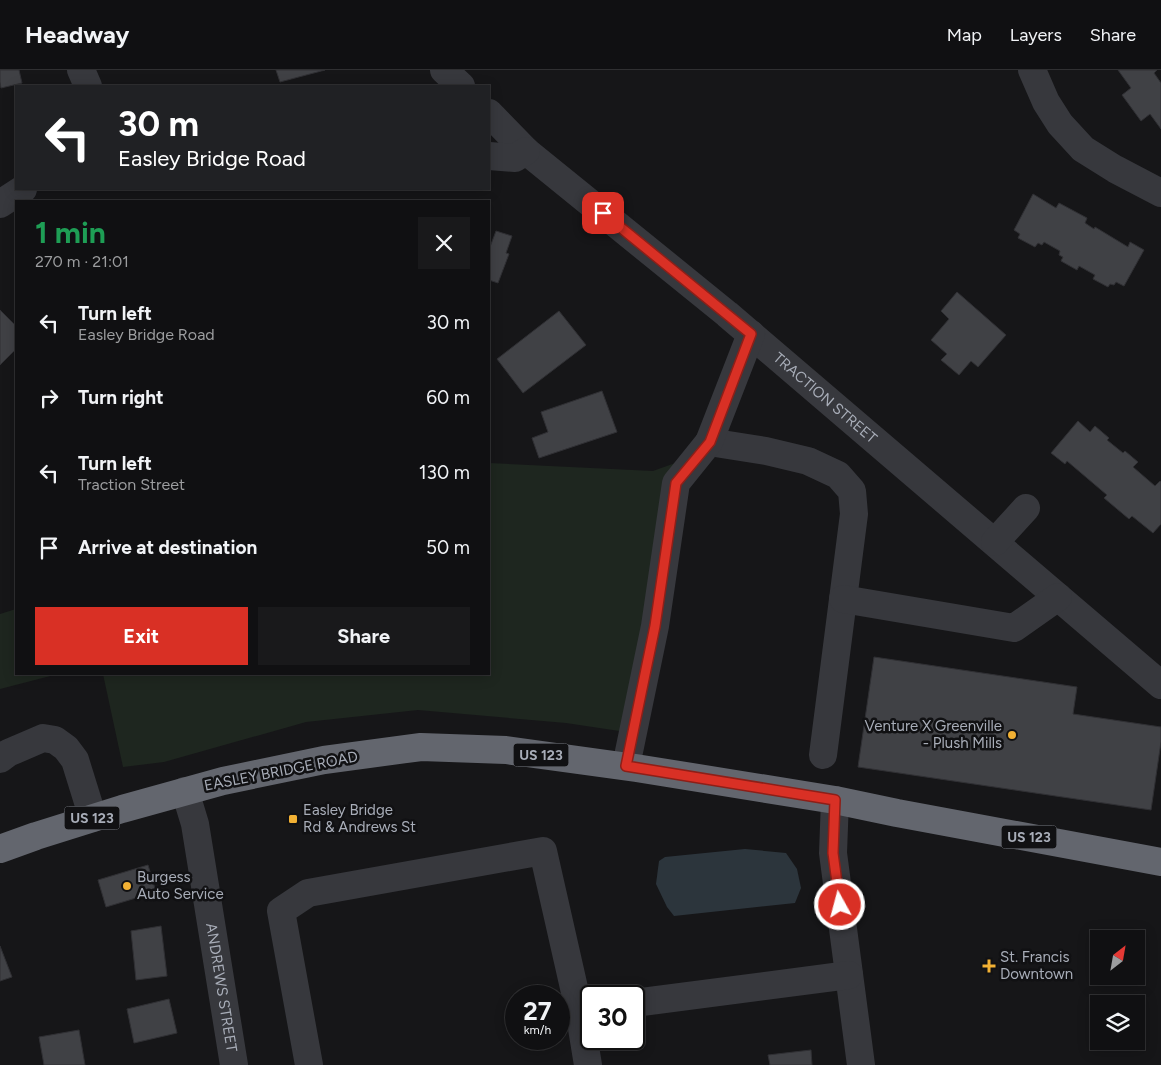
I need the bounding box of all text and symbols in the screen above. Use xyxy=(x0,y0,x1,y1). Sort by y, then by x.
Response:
text: Headway xyxy=(25,20,129,49)
text: Map xyxy=(947,24,982,46)
text: Layers xyxy=(1010,24,1062,46)
text: Share xyxy=(1090,24,1136,46)
text: 30 m xyxy=(118,103,199,145)
icon: left xyxy=(35,105,100,170)
text: Easley Bridge Road xyxy=(118,145,306,172)
pin xyxy=(582,192,624,234)
icon: arrive xyxy=(589,199,617,227)
text: 1 min xyxy=(35,214,106,251)
button: close xyxy=(418,217,470,269)
text: 270 m · 21:01 xyxy=(35,252,129,271)
text: Turn left xyxy=(78,302,152,325)
icon: left xyxy=(35,309,63,337)
text: 30 m xyxy=(427,311,470,334)
text: Easley Bridge Road xyxy=(78,325,215,344)
street label: TRACTION STREET xyxy=(770,349,881,448)
icon: right xyxy=(35,384,63,412)
text: Turn right xyxy=(78,386,164,409)
text: 60 m xyxy=(426,386,470,409)
text: Turn left xyxy=(78,452,152,475)
icon: left xyxy=(35,459,63,487)
text: 130 m xyxy=(419,461,470,484)
text: Traction Street xyxy=(78,475,185,494)
icon: arrive xyxy=(35,534,63,562)
text: Arrive at destination xyxy=(78,536,257,559)
text: 50 m xyxy=(426,536,470,559)
button: Exit xyxy=(35,607,248,665)
button: Share xyxy=(258,607,470,665)
place label: Venture X Greenville - Plush Mills xyxy=(865,717,1002,752)
marker: Venture X Greenville - Plush Mills xyxy=(1006,729,1018,741)
road number: US 123 xyxy=(514,744,568,766)
street label: EASLEY BRIDGE ROAD xyxy=(203,747,359,795)
place label: Easley Bridge Rd & Andrews St xyxy=(303,801,416,836)
road number: US 123 xyxy=(64,806,120,830)
marker: Easley Bridge Rd & Andrews St xyxy=(287,813,299,825)
road number: US 123 xyxy=(1002,826,1056,849)
place label: Burgess Auto Service xyxy=(137,868,224,903)
position arrow xyxy=(813,878,865,930)
marker: Burgess Auto Service xyxy=(121,880,133,892)
street label: ANDREWS STREET xyxy=(202,921,241,1054)
north arrow xyxy=(1090,930,1145,985)
map controls xyxy=(1090,930,1145,1050)
place label: St. Francis Downtown xyxy=(1000,948,1073,983)
marker: St. Francis Downtown xyxy=(982,959,996,973)
speed limit sign: 30 xyxy=(580,985,645,1050)
button: layers xyxy=(1090,995,1145,1050)
text: 27 xyxy=(523,996,552,1026)
text: km/h xyxy=(524,1023,551,1037)

